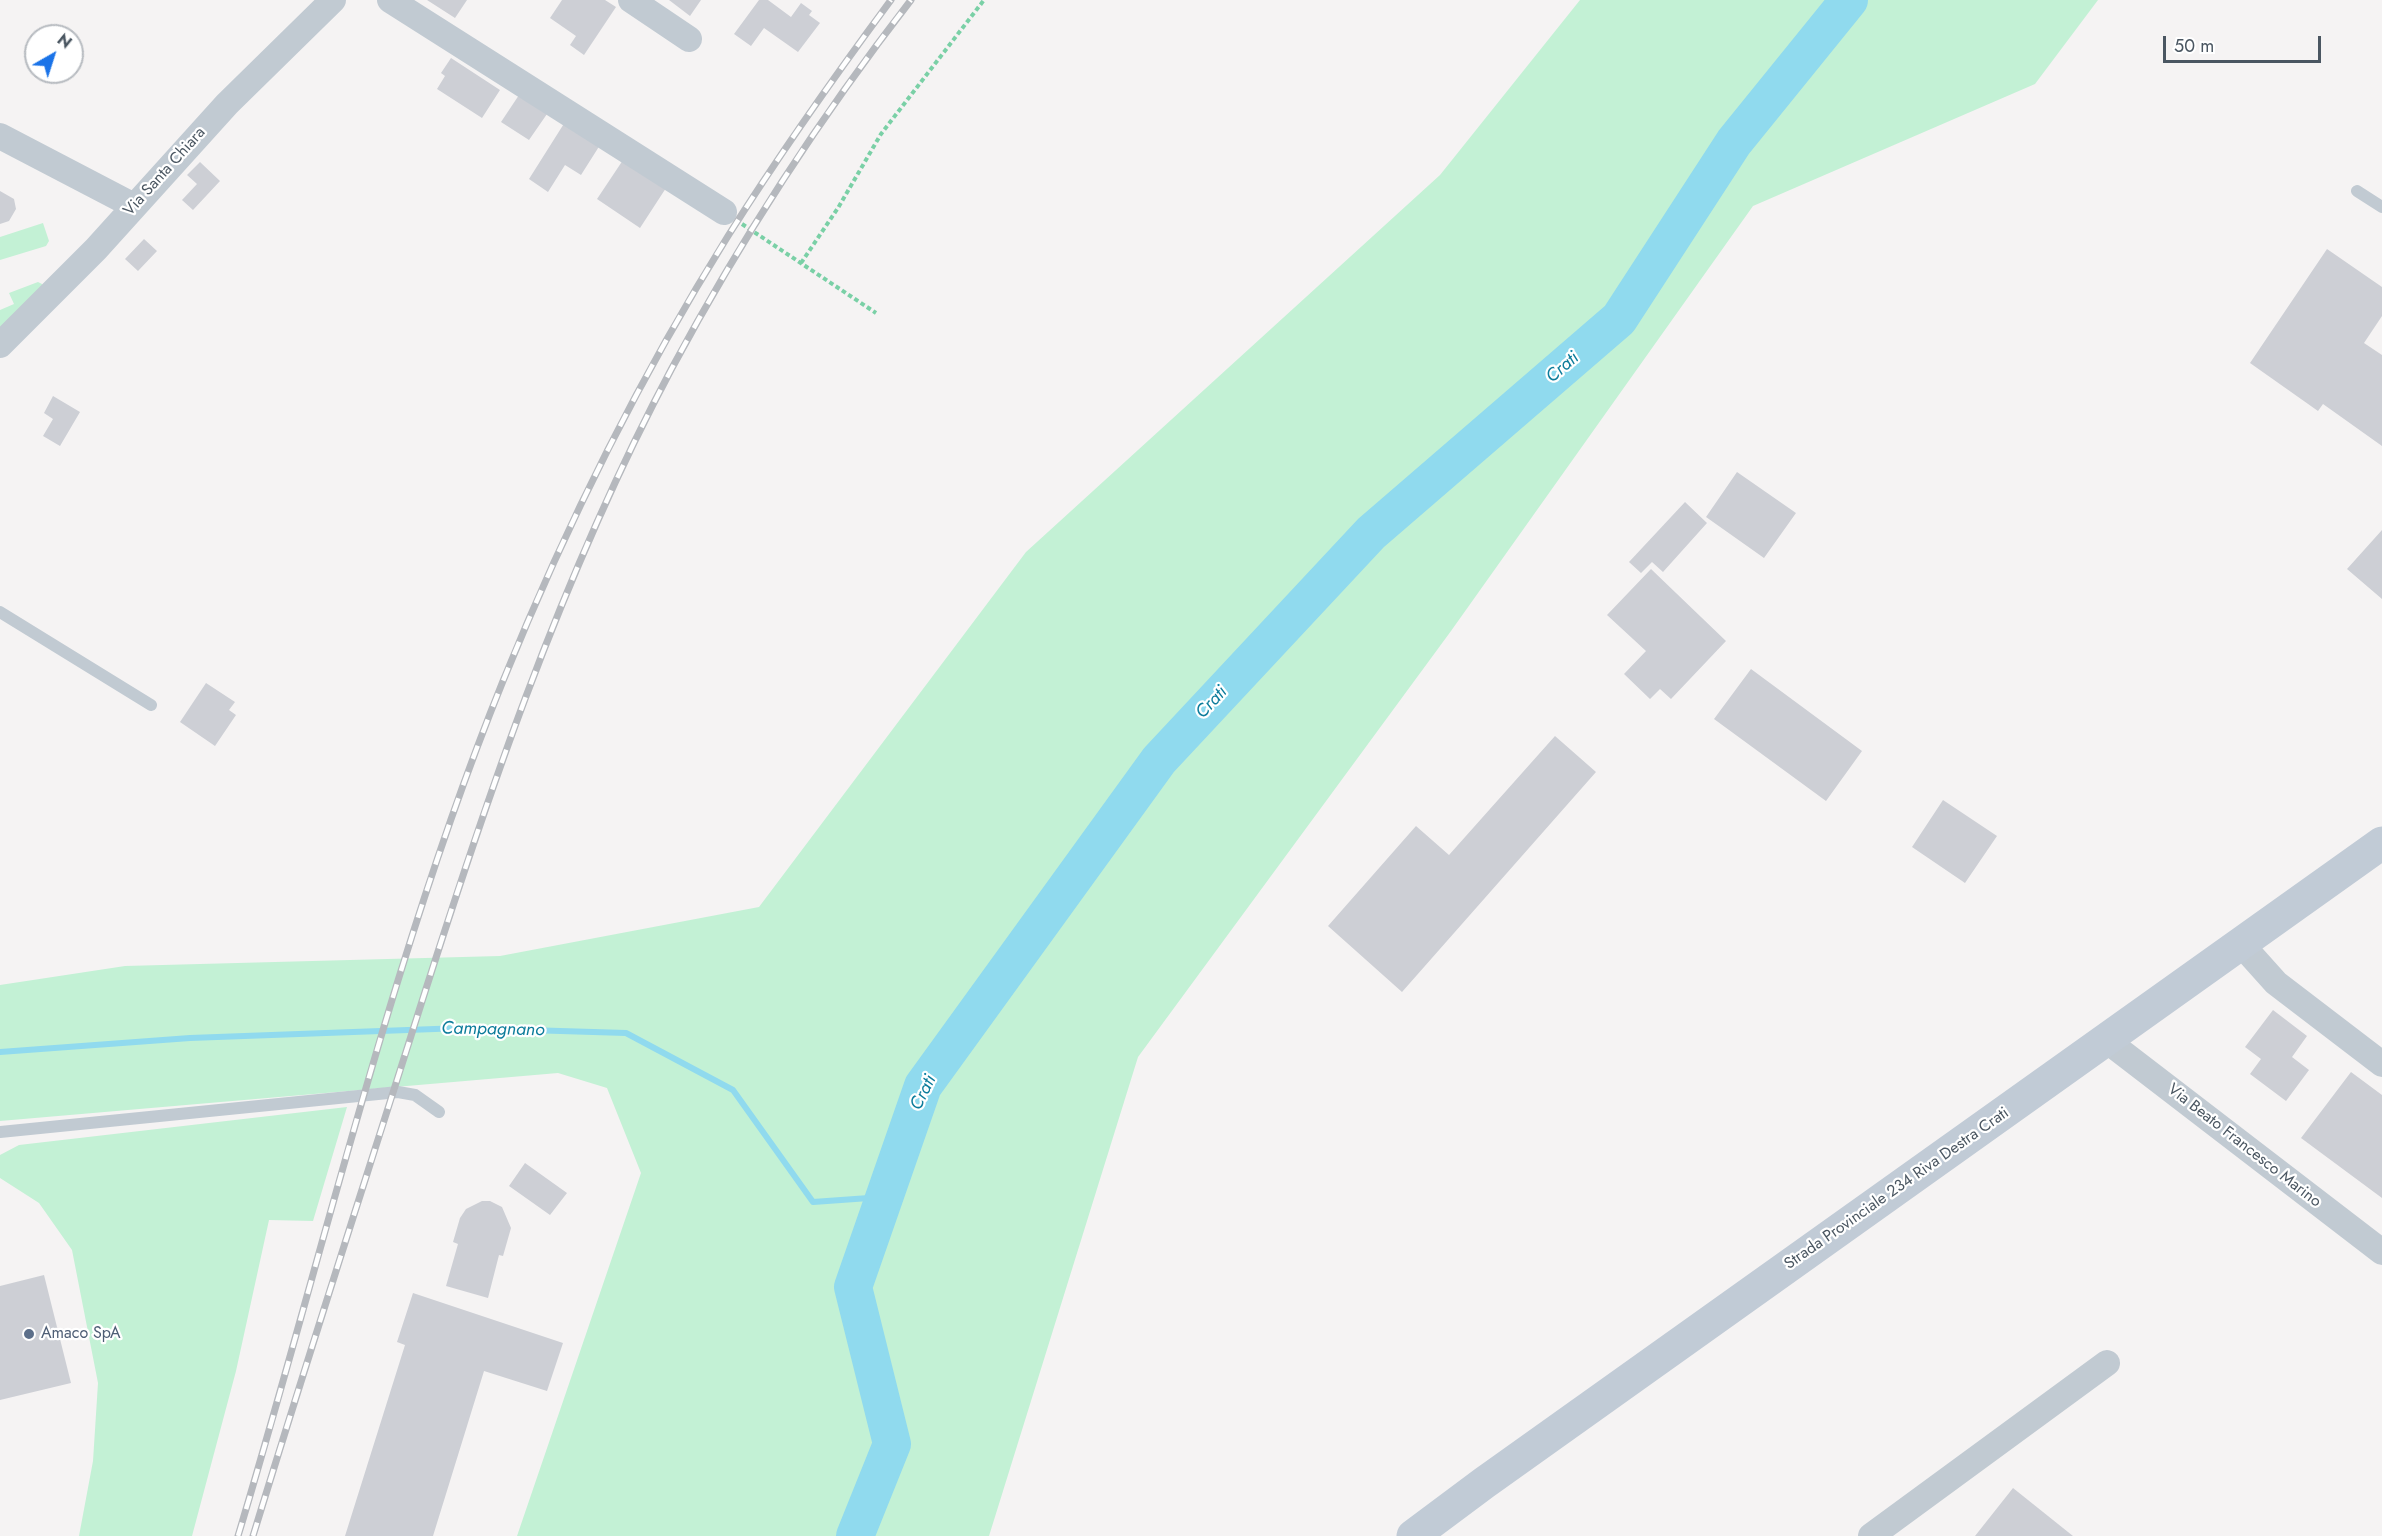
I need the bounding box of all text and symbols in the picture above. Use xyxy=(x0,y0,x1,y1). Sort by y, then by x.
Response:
north arrow xyxy=(24,24,84,84)
scale bar xyxy=(2166,24,2324,62)
text: N xyxy=(52,28,77,54)
text: 50 m xyxy=(2174,33,2214,59)
street label: Via Santa Chiara xyxy=(120,124,210,220)
water label: Crati xyxy=(1542,348,1584,388)
water label: Crati xyxy=(1192,682,1232,724)
water label: Campagnano xyxy=(441,1018,545,1042)
water label: Crati xyxy=(906,1072,942,1114)
street label: Via Beato Francesco Marino xyxy=(2163,1080,2325,1212)
street label: Strada Provinciale 234 Riva Destra Crati xyxy=(1781,1104,2013,1274)
place label: Amaco SpA xyxy=(41,1324,121,1344)
marker: Amaco SpA xyxy=(22,1327,36,1341)

